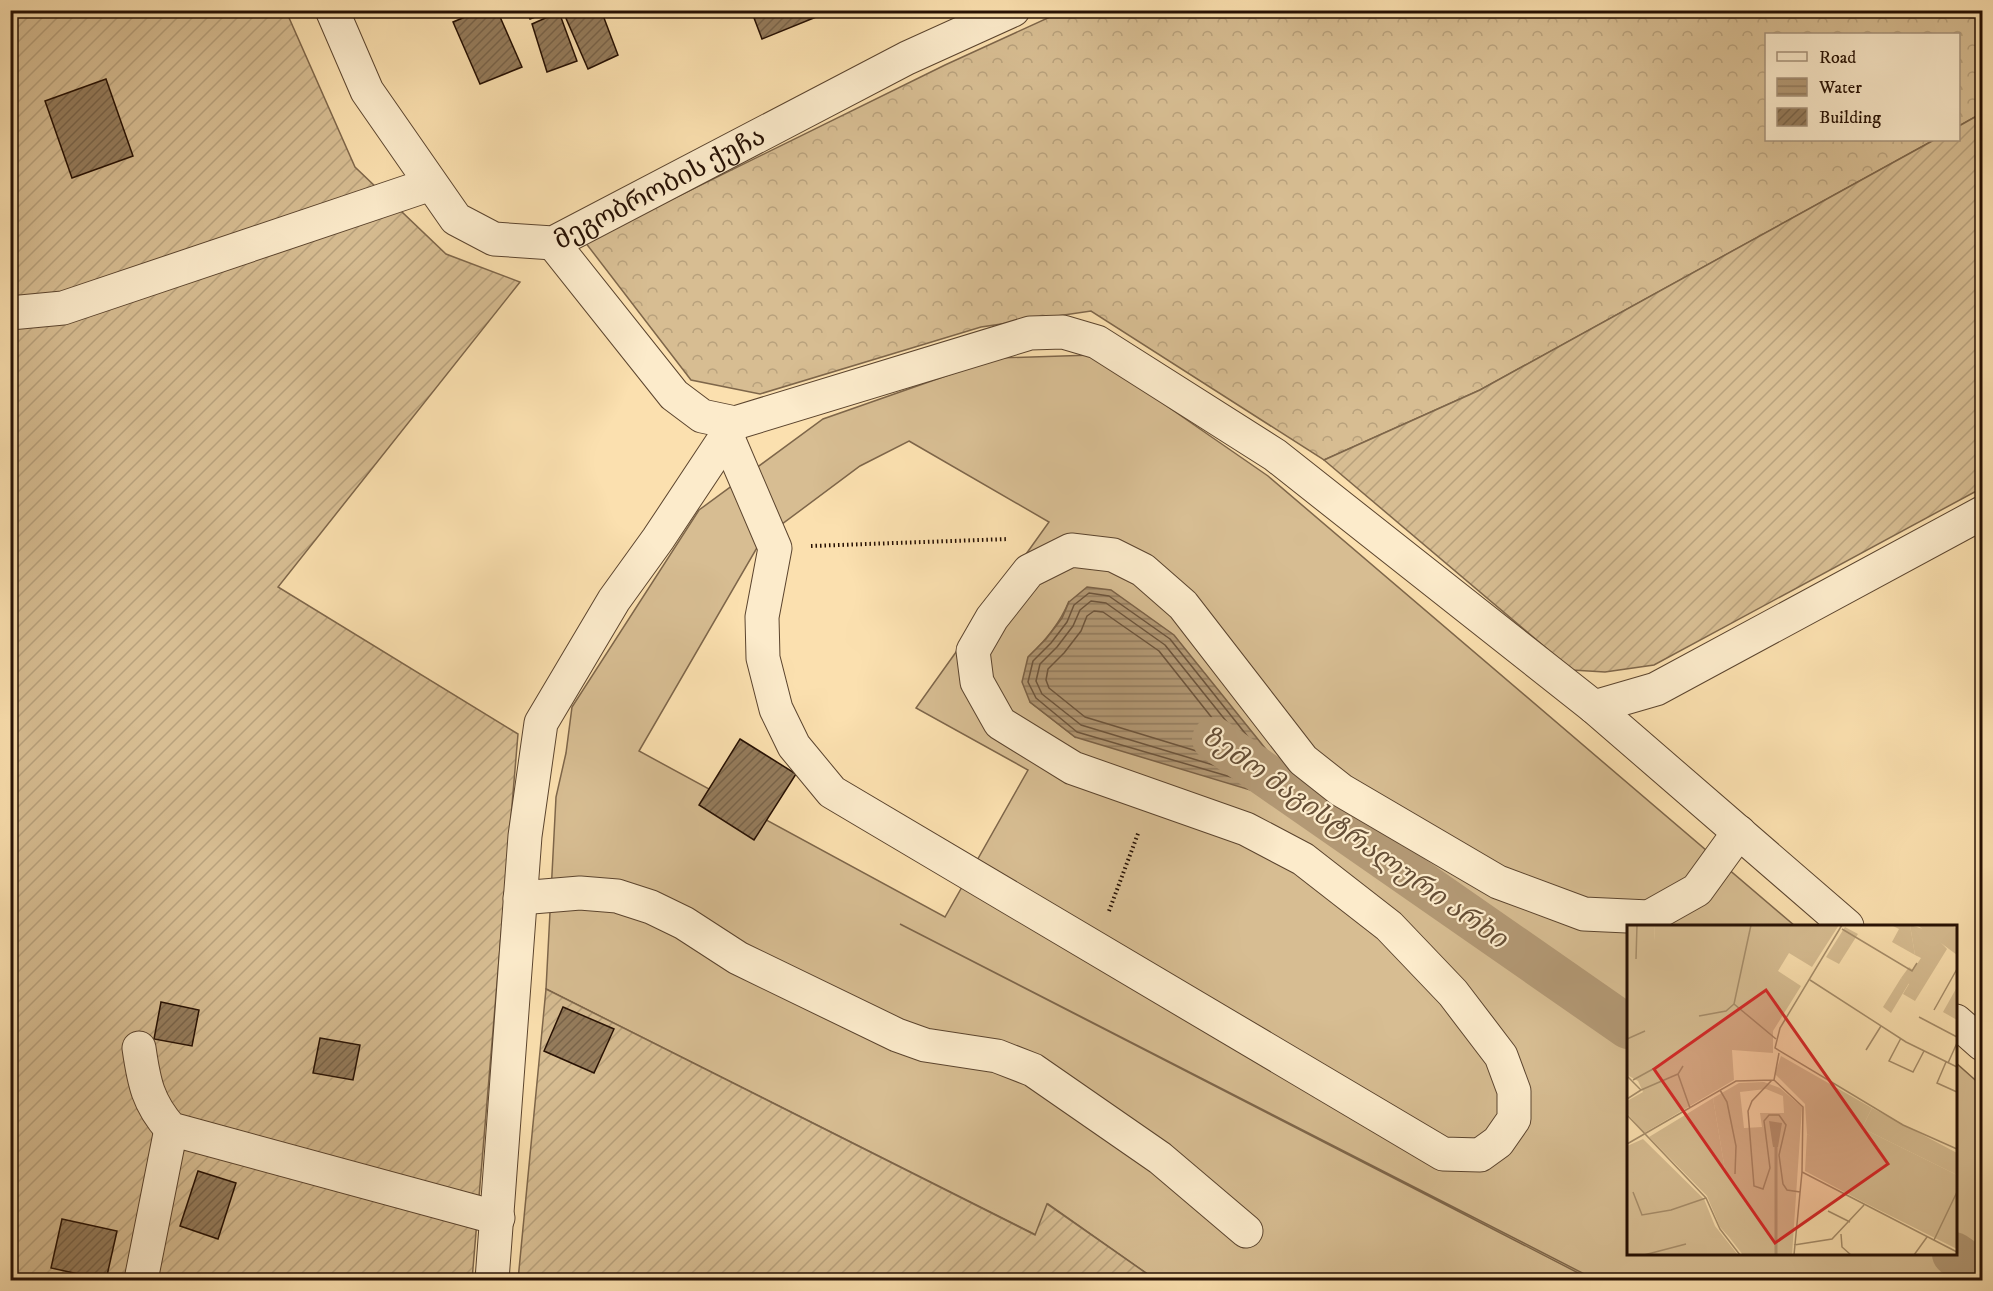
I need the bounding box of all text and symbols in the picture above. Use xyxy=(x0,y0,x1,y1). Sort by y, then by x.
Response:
legend xyxy=(1765,33,1960,141)
text: Road xyxy=(1819,47,1856,69)
text: Water xyxy=(1818,77,1862,99)
text: Building xyxy=(1819,107,1881,129)
street label: მეგობრობის ქუჩა xyxy=(549,120,771,258)
water label: ზემო მაგისტრალური არხი xyxy=(1195,719,1515,957)
inset map xyxy=(1627,925,1957,1255)

